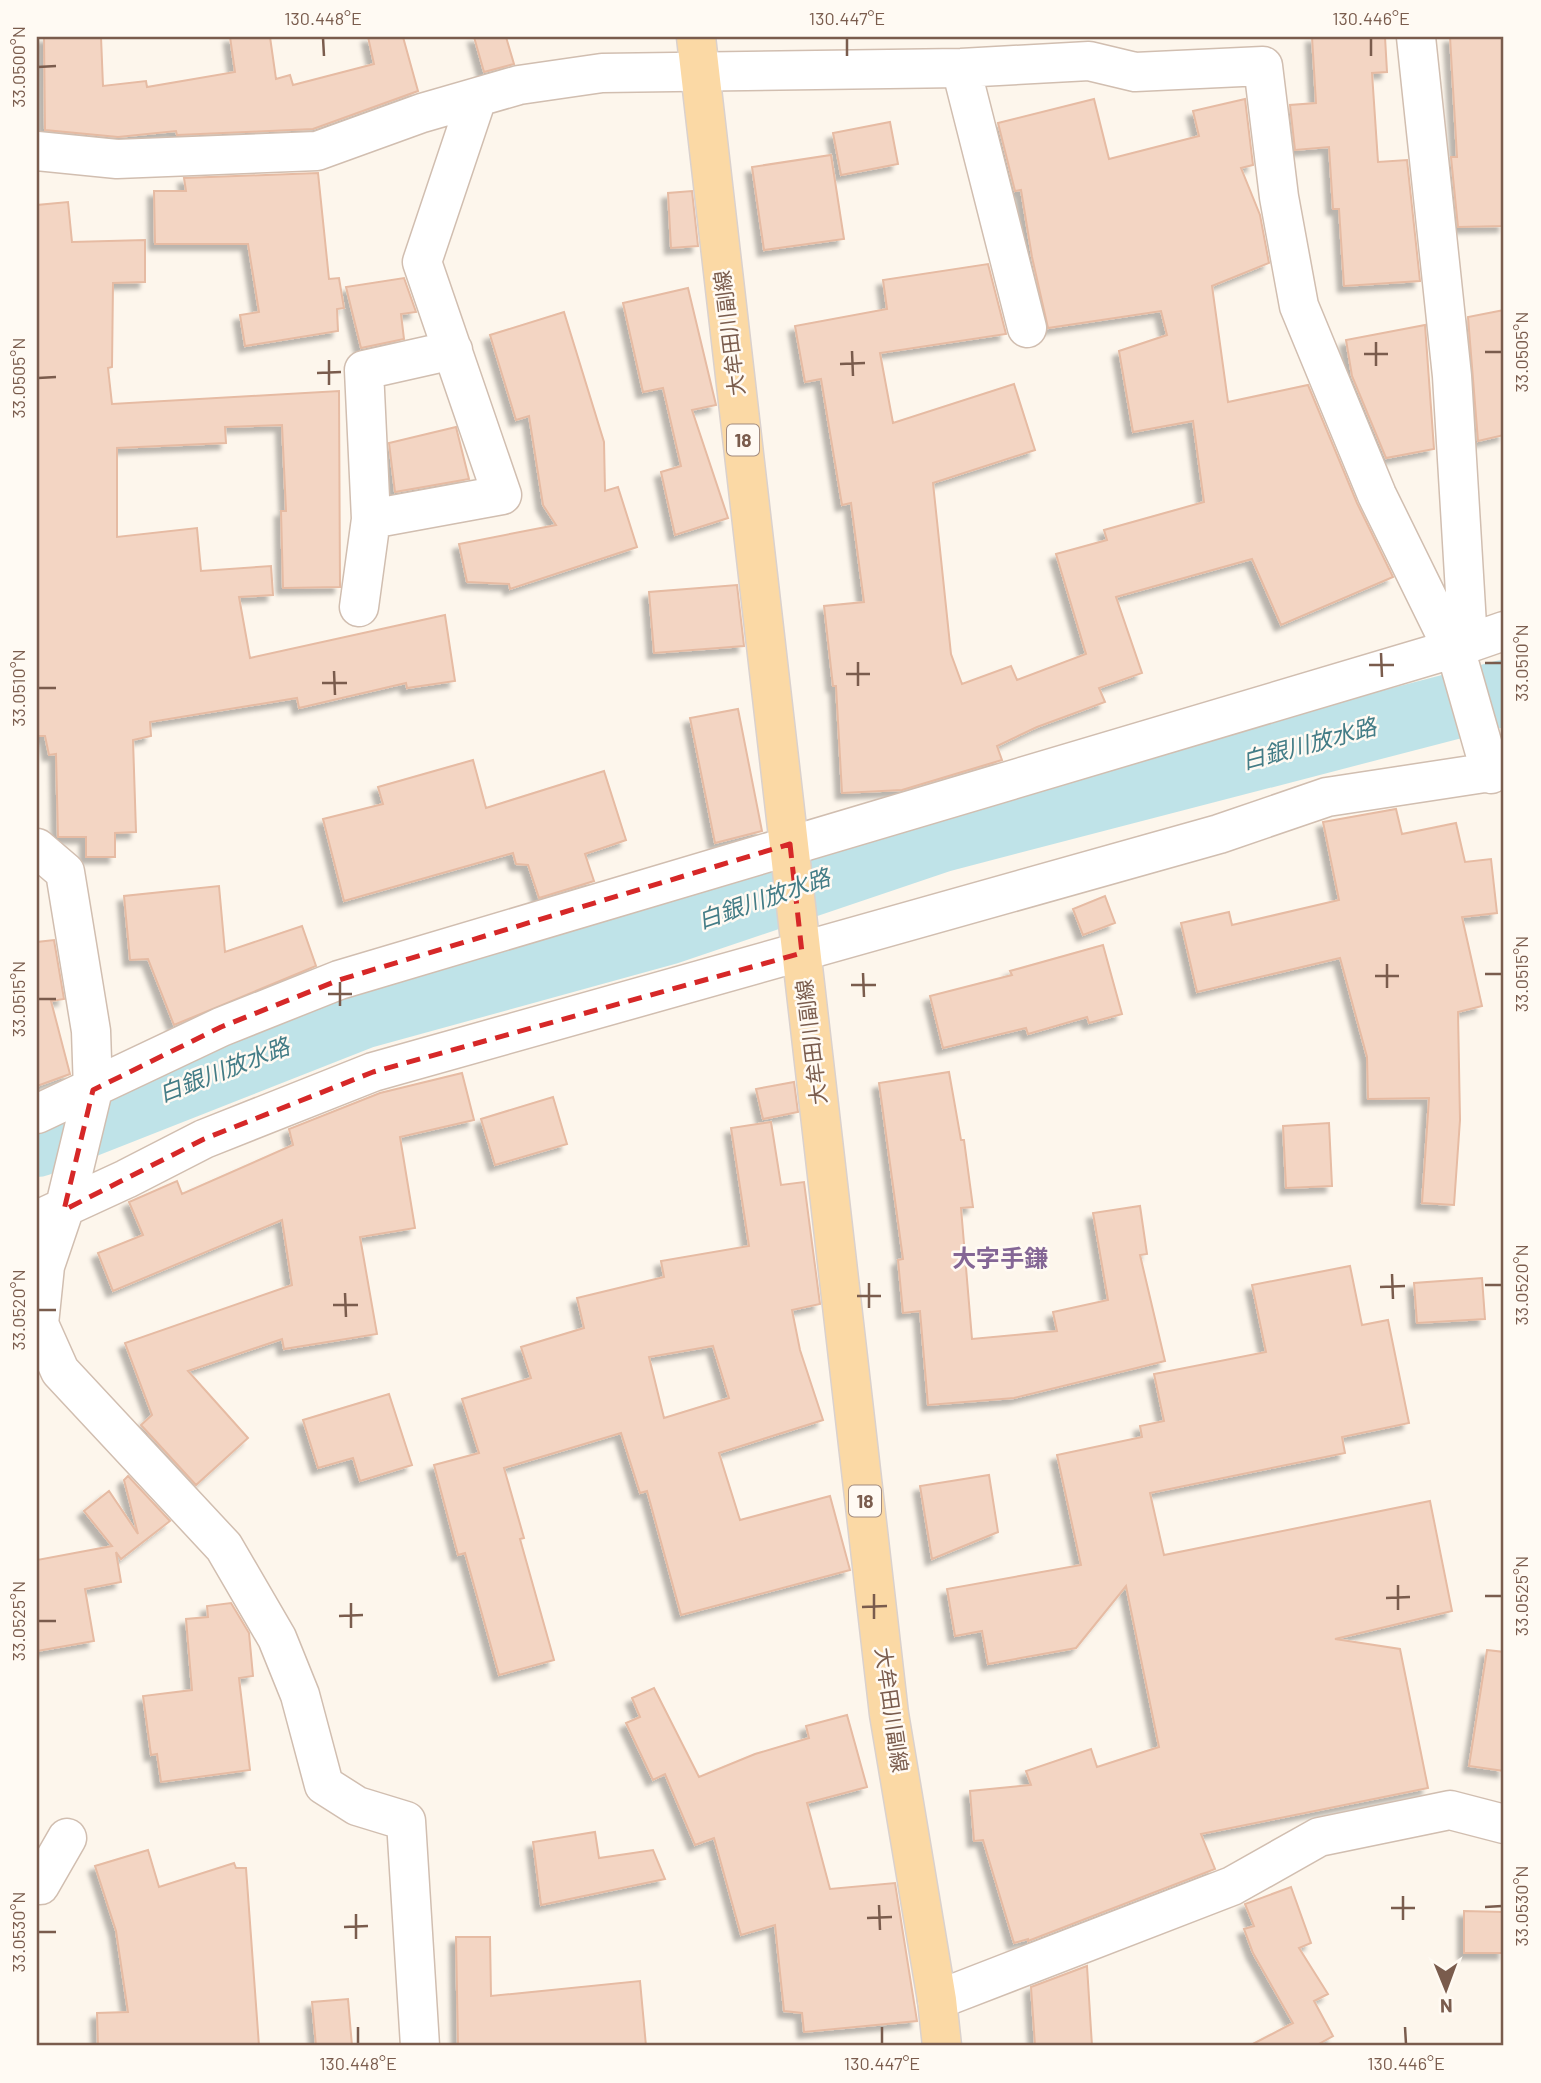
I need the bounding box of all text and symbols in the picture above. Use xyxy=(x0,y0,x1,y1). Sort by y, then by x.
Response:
text: 130.448°E xyxy=(284,7,362,29)
text: 130.447°E xyxy=(809,7,885,29)
text: 130.446°E xyxy=(1332,7,1410,29)
text: 33.0500°N xyxy=(7,26,29,108)
street label: 大牟田川副線 xyxy=(708,269,749,397)
text: 33.0505°N xyxy=(1510,312,1532,392)
text: 33.0505°N xyxy=(7,338,29,418)
road number: 18 xyxy=(727,424,759,456)
text: 33.0510°N xyxy=(1510,624,1532,702)
text: 33.0510°N xyxy=(7,649,29,727)
water label: 白銀川放水路 xyxy=(1238,711,1381,774)
water label: 白銀川放水路 xyxy=(694,862,835,934)
text: 33.0515°N xyxy=(1510,936,1532,1012)
text: 33.0515°N xyxy=(7,961,29,1037)
street label: 大牟田川副線 xyxy=(790,978,831,1106)
water label: 白銀川放水路 xyxy=(154,1031,295,1107)
district label: 大字手鎌 xyxy=(952,1243,1048,1272)
text: 33.0520°N xyxy=(1510,1244,1532,1326)
text: 33.0520°N xyxy=(7,1269,29,1351)
road number: 18 xyxy=(849,1485,881,1516)
text: 33.0525°N xyxy=(1510,1556,1532,1636)
text: 33.0525°N xyxy=(7,1581,29,1661)
street label: 大牟田川副線 xyxy=(871,1646,914,1774)
text: 33.0530°N xyxy=(1510,1866,1532,1946)
text: 33.0530°N xyxy=(7,1892,29,1972)
north arrow xyxy=(1412,1954,1482,2024)
text: N xyxy=(1440,1995,1453,2018)
text: 130.448°E xyxy=(319,2052,397,2074)
text: 130.447°E xyxy=(844,2052,920,2074)
text: 130.446°E xyxy=(1367,2052,1445,2074)

